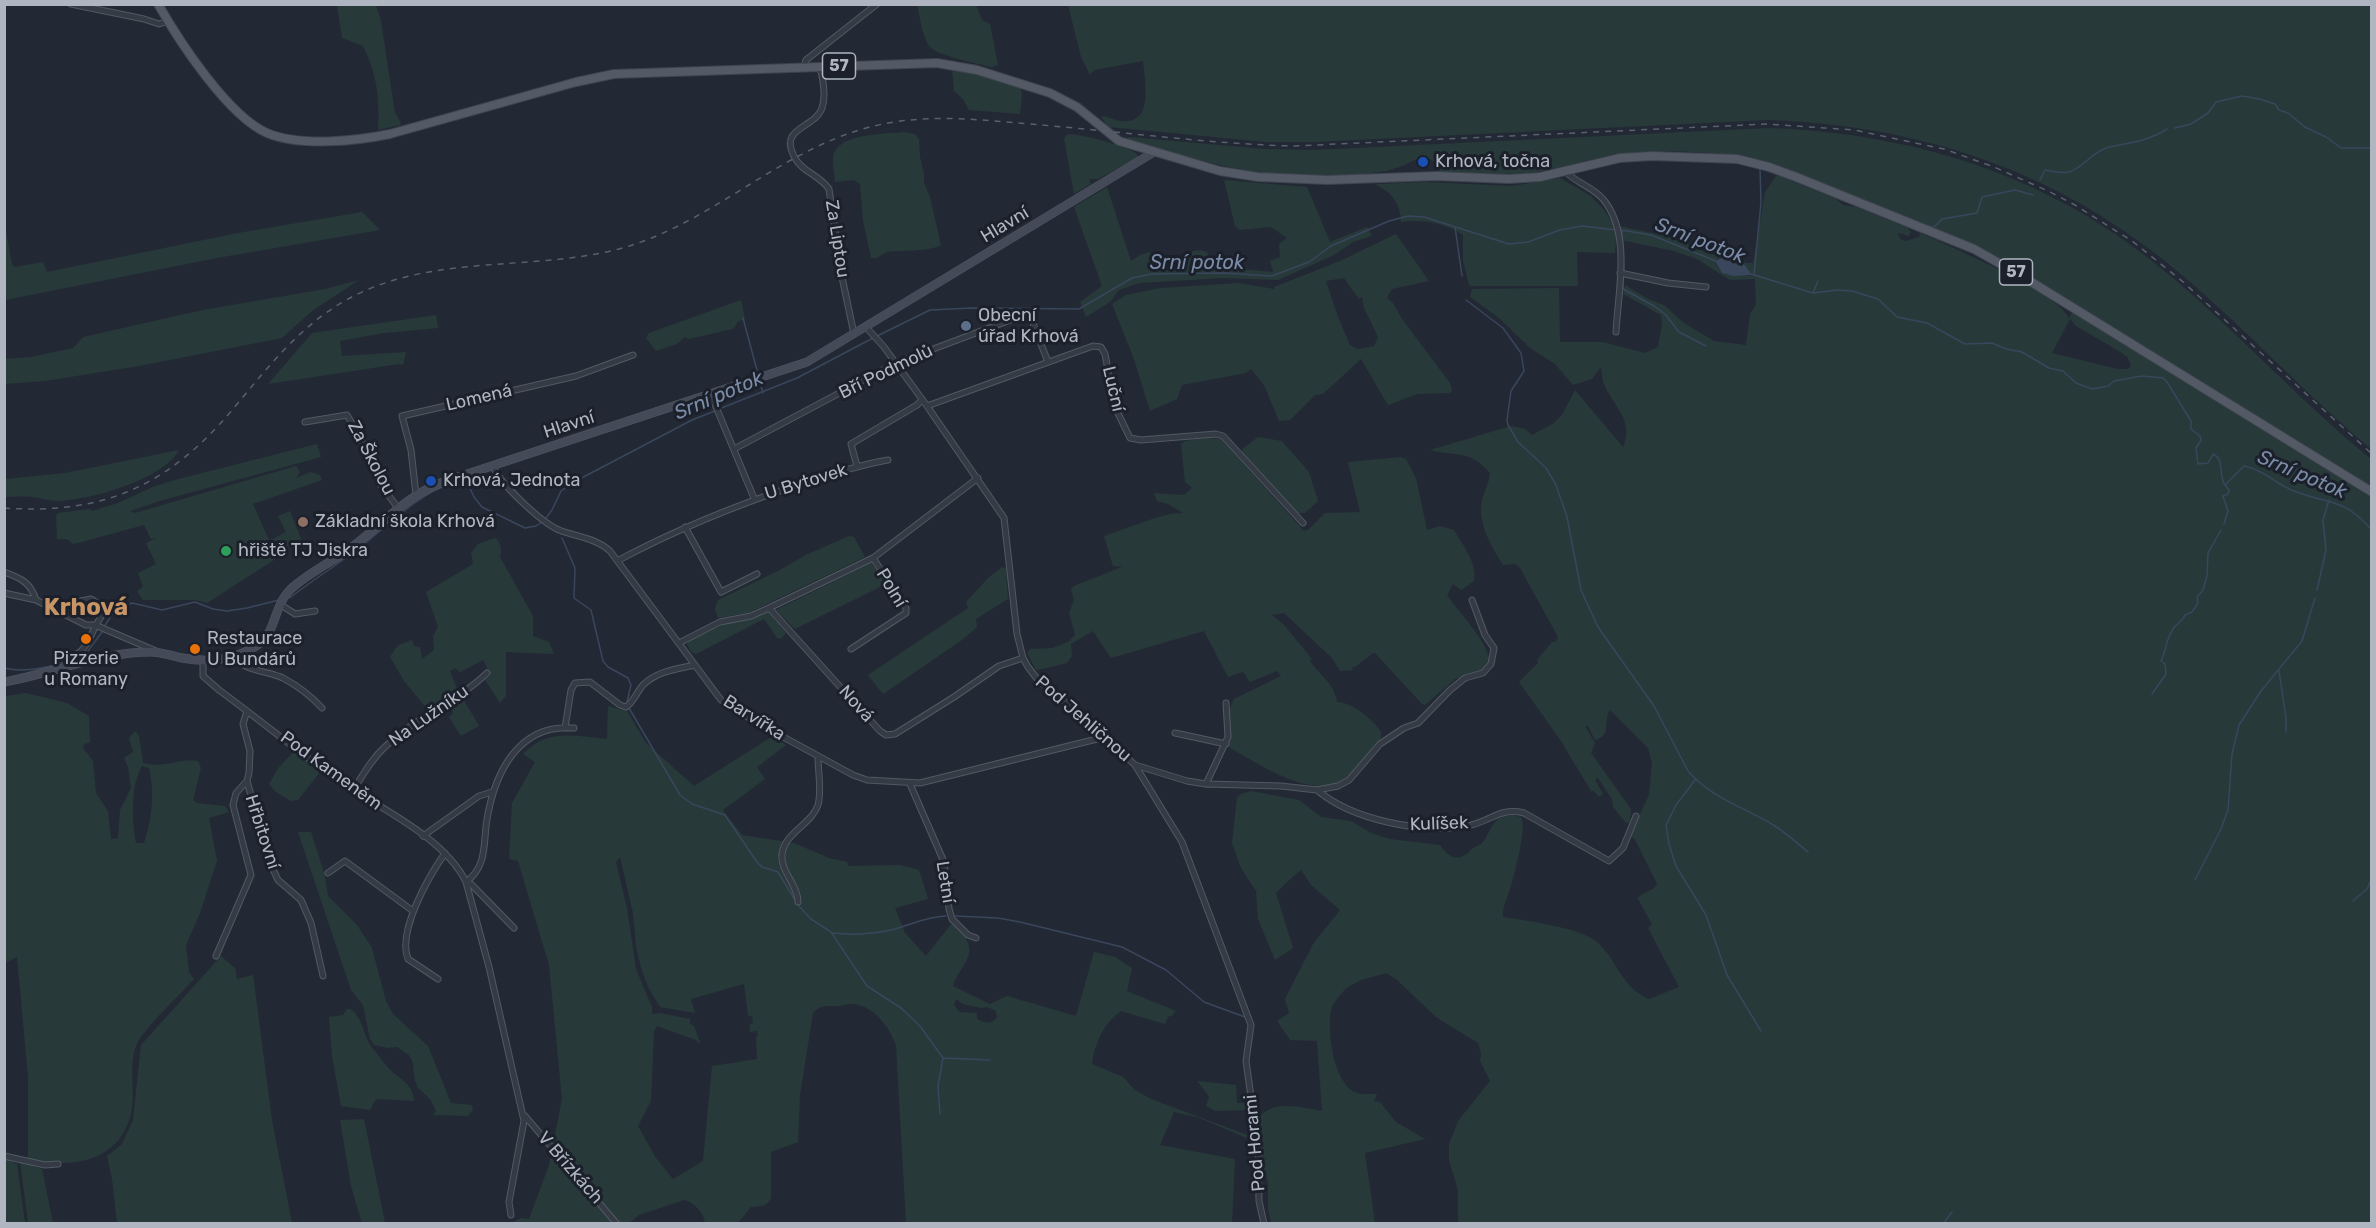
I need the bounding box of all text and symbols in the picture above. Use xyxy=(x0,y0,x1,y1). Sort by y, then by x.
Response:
road number: 57 xyxy=(822,53,856,79)
place label: Krhová, točna xyxy=(1435,151,1550,173)
marker: Krhová, točna xyxy=(1416,155,1430,169)
street label: Za Liptou xyxy=(820,199,854,279)
street label: Hlavní xyxy=(977,202,1033,248)
water label: Srní potok xyxy=(1652,213,1748,269)
water label: Srní potok xyxy=(1150,251,1244,275)
road number: 57 xyxy=(2000,259,2032,285)
place label: Obecní úřad Krhová xyxy=(978,305,1079,348)
marker: Obecní úřad Krhová xyxy=(959,319,973,333)
street label: Bří Podmolů xyxy=(836,340,936,404)
street label: Luční xyxy=(1097,364,1129,414)
water label: Srní potok xyxy=(671,366,767,426)
street label: Lomená xyxy=(444,380,514,416)
street label: Hlavní xyxy=(541,407,597,443)
street label: Za Školou xyxy=(342,417,400,499)
water label: Srní potok xyxy=(2254,445,2350,505)
street label: U Bytovek xyxy=(762,459,850,505)
place label: Krhová, Jednota xyxy=(443,470,580,492)
marker: Krhová, Jednota xyxy=(424,474,438,488)
place label: Základní škola Krhová xyxy=(315,511,495,533)
marker: Základní škola Krhová xyxy=(296,515,310,529)
place label: hřiště TJ Jiskra xyxy=(238,540,368,562)
marker: hřiště TJ Jiskra xyxy=(219,544,233,558)
street label: Polní xyxy=(871,565,911,611)
district label: Krhová xyxy=(44,594,128,622)
place label: Restaurace U Bundárů xyxy=(207,628,302,670)
marker: Pizzerie u Romany xyxy=(79,632,93,646)
marker: Restaurace U Bundárů xyxy=(188,642,202,656)
place label: Pizzerie u Romany xyxy=(44,648,128,690)
street label: Pod Jehličnou xyxy=(1031,671,1135,767)
street label: Na Lužníku xyxy=(385,681,473,751)
street label: Nová xyxy=(834,681,878,727)
street label: Barvířka xyxy=(719,691,789,745)
street label: Pod Kameněm xyxy=(276,727,386,815)
street label: Hřbitovní xyxy=(240,792,284,872)
street label: Kulíšek xyxy=(1409,812,1469,836)
street label: Letní xyxy=(931,859,959,905)
street label: Pod Horami xyxy=(1240,1094,1270,1192)
street label: V Břízkách xyxy=(533,1128,607,1208)

